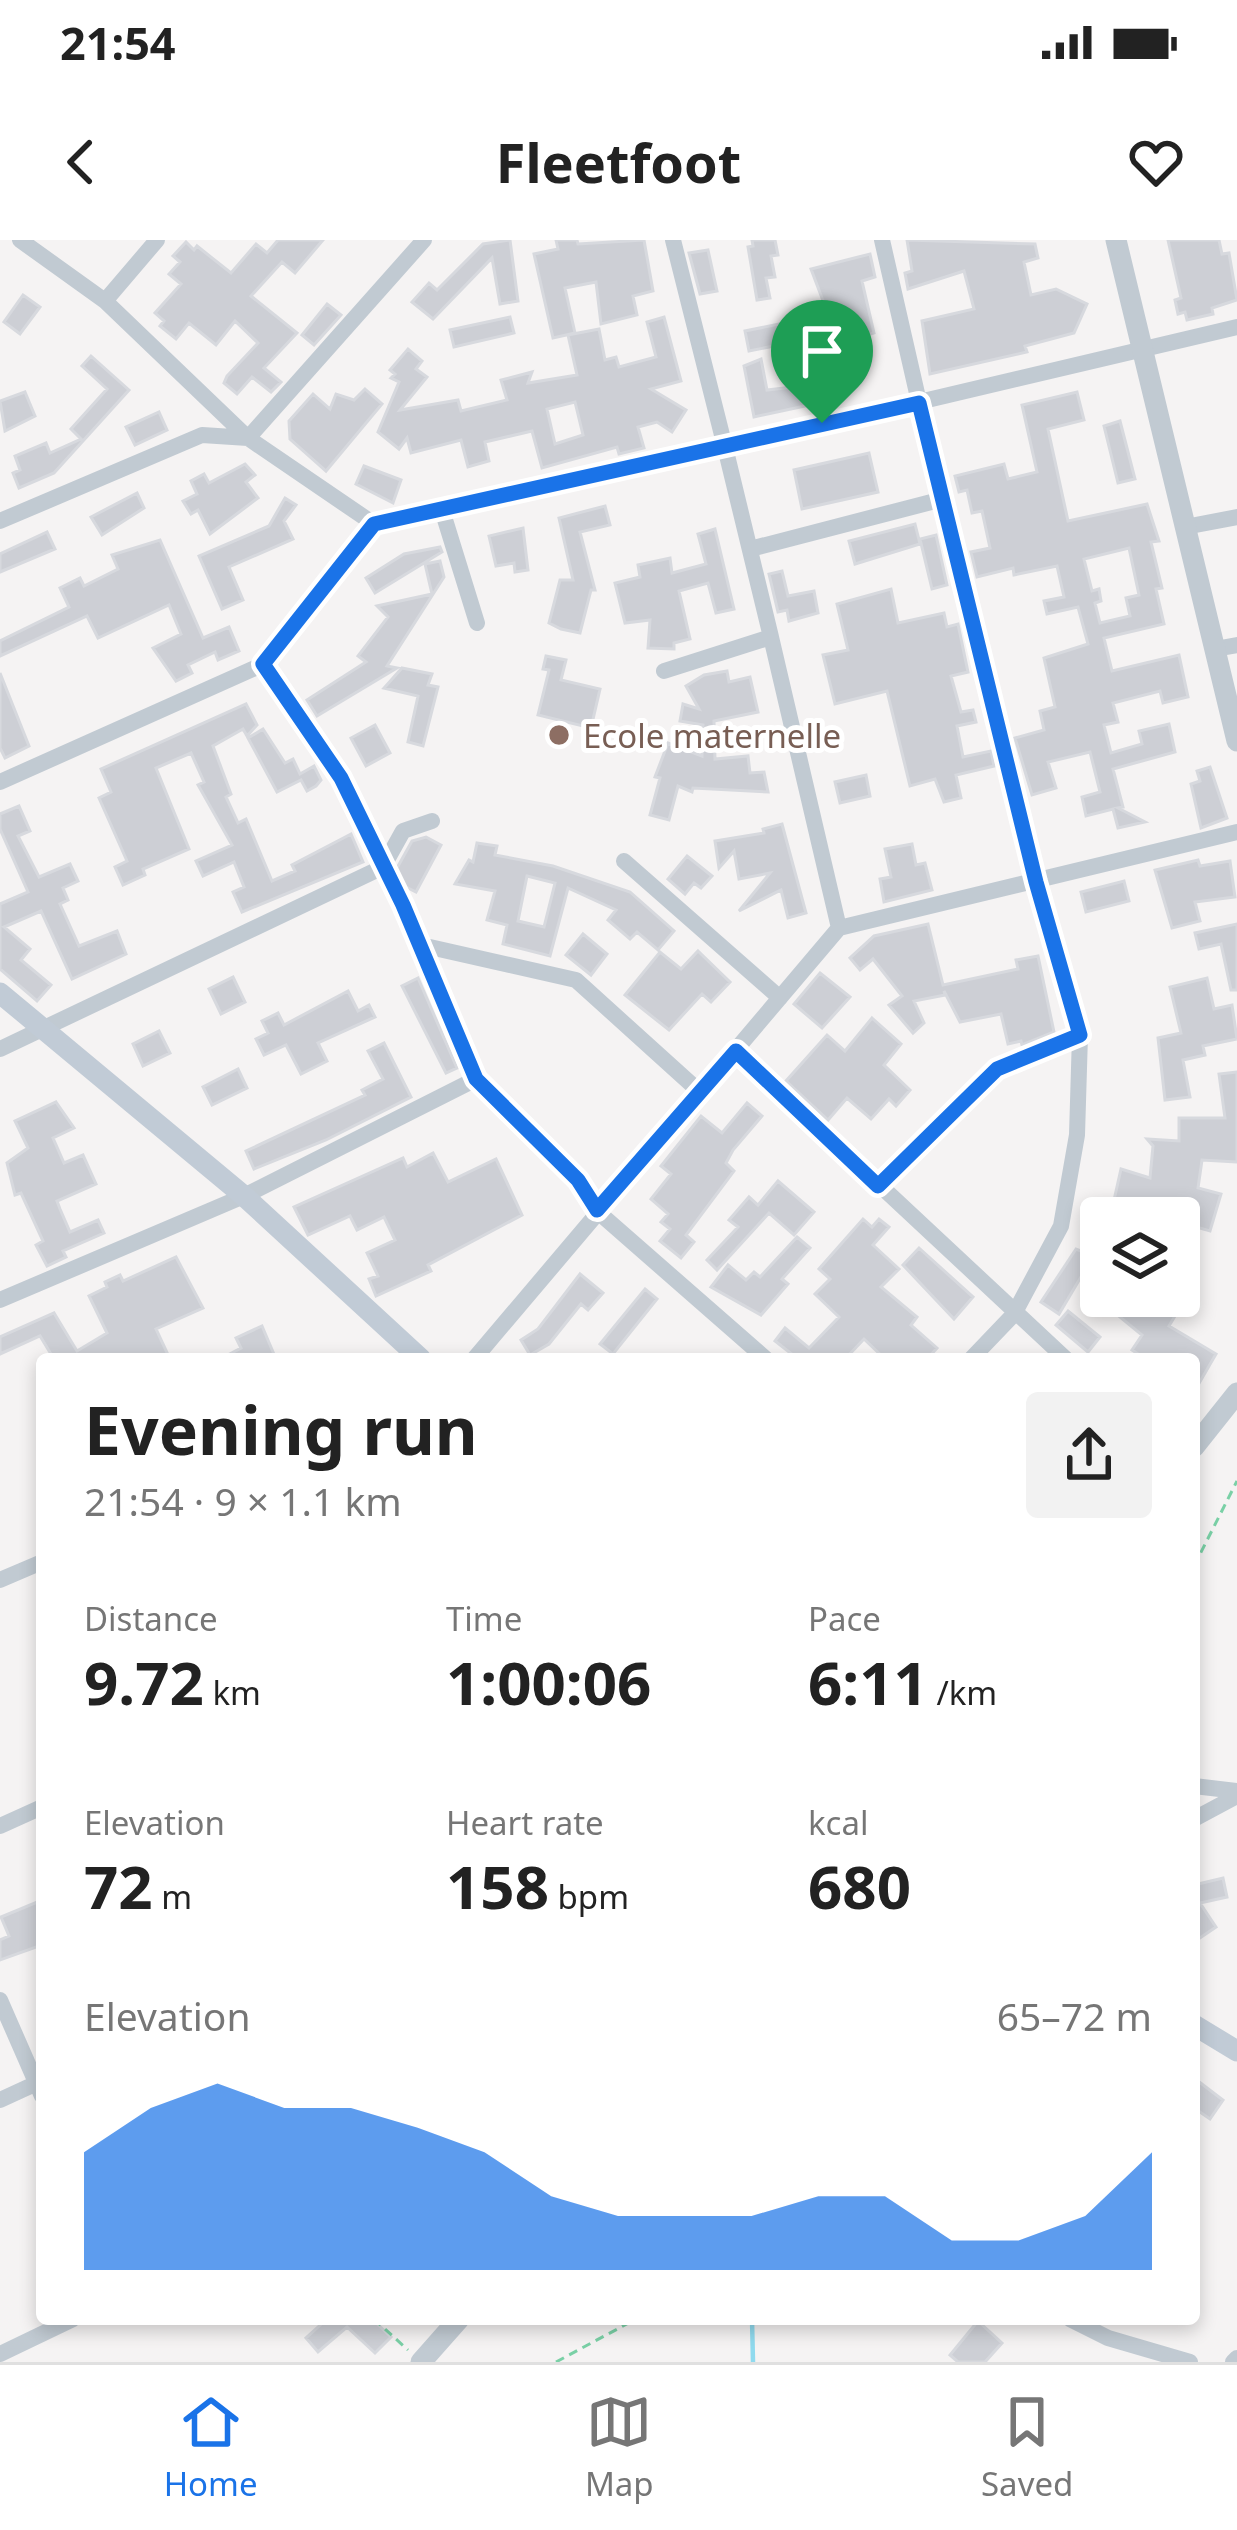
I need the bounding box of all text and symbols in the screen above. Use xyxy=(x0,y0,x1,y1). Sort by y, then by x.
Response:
text: 21:54 xyxy=(60,12,176,73)
text: Fleetfoot xyxy=(496,125,741,199)
icon: back xyxy=(48,129,114,195)
icon: heart xyxy=(1123,129,1189,195)
pin xyxy=(771,300,873,423)
icon: arrive xyxy=(789,318,855,384)
place label: Ecole maternelle xyxy=(583,713,841,758)
marker: Ecole maternelle xyxy=(546,722,572,748)
map controls xyxy=(1080,1197,1200,1317)
button: layers xyxy=(1080,1197,1200,1317)
text: Evening run xyxy=(84,1384,478,1474)
button: share xyxy=(1026,1392,1152,1518)
text: 21:54 · 9 × 1.1 km xyxy=(84,1474,402,1527)
text: Distance xyxy=(84,1596,218,1641)
text: Time xyxy=(446,1596,522,1641)
text: Pace xyxy=(808,1596,881,1641)
text: 9.72 xyxy=(84,1641,204,1723)
text: 1:00:06 xyxy=(446,1641,651,1723)
text: 6:11 xyxy=(808,1641,928,1723)
text: km xyxy=(204,1670,261,1715)
text: /km xyxy=(928,1670,997,1715)
text: Elevation xyxy=(84,1800,225,1845)
text: Heart rate xyxy=(446,1800,604,1845)
text: kcal xyxy=(808,1800,869,1845)
text: 72 xyxy=(84,1845,153,1927)
text: 158 xyxy=(446,1845,549,1927)
text: 680 xyxy=(808,1845,911,1927)
text: m xyxy=(153,1874,192,1919)
text: bpm xyxy=(549,1874,629,1919)
text: Elevation xyxy=(84,1989,251,2042)
text: 65–72 m xyxy=(997,1989,1152,2042)
tab: Home xyxy=(164,2389,258,2506)
tab: Map xyxy=(585,2389,654,2506)
tab: Saved xyxy=(981,2389,1073,2506)

